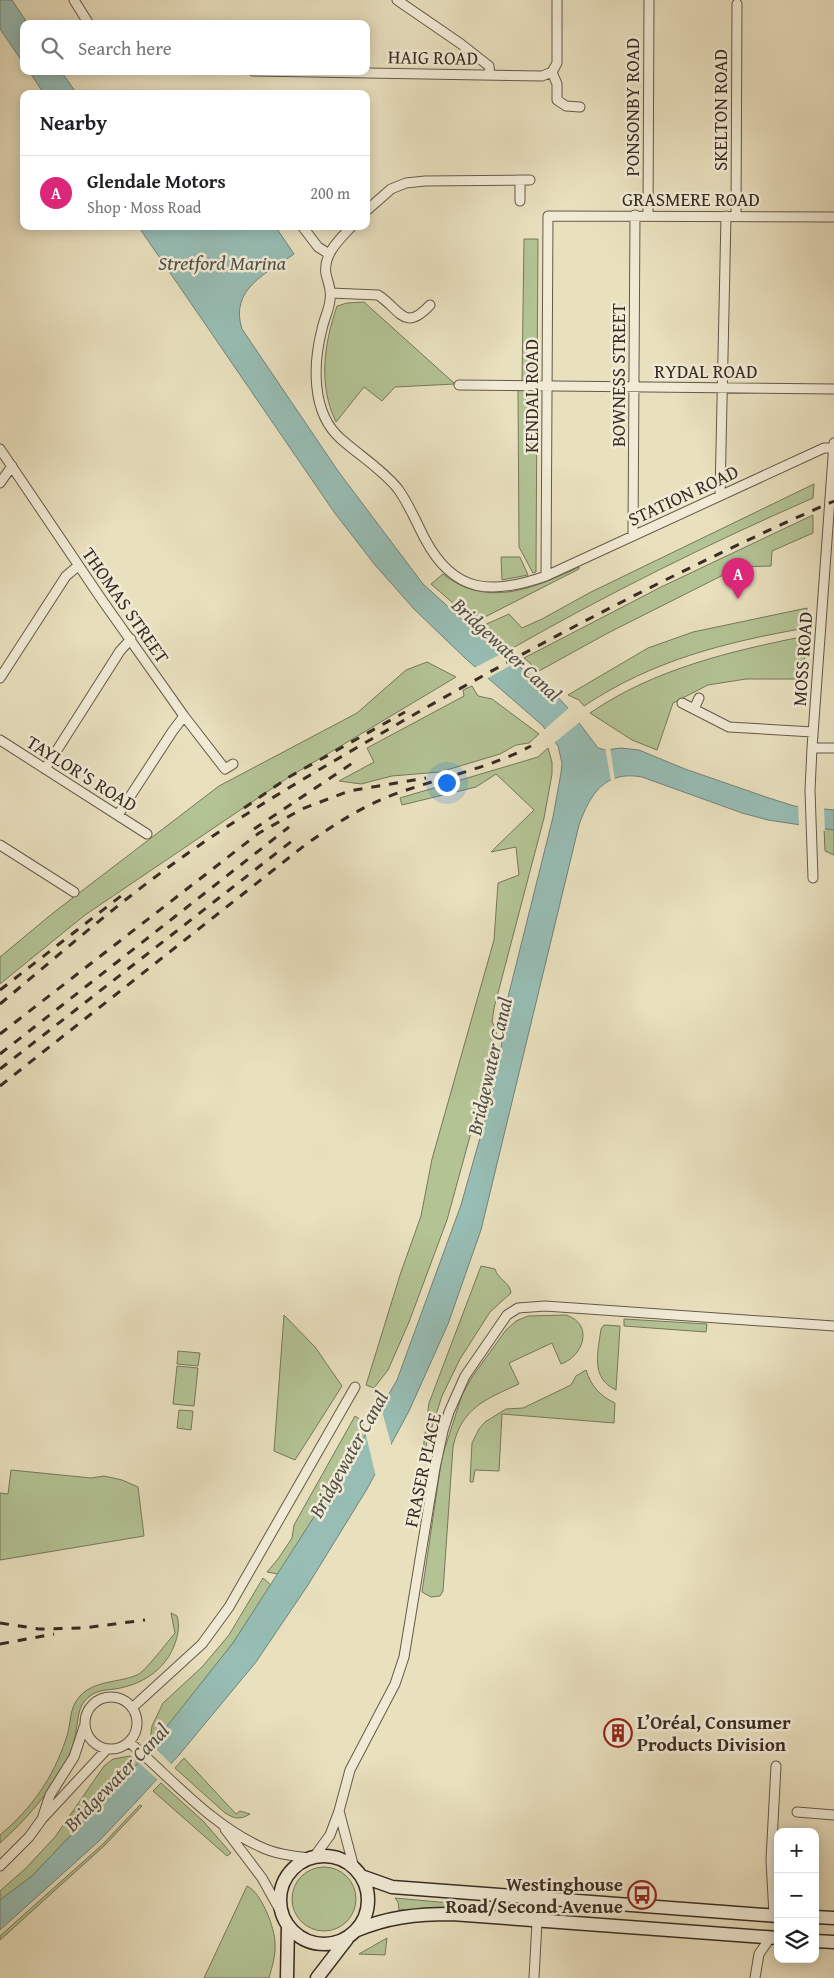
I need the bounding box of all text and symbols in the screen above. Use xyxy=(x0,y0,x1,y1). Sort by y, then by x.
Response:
search box xyxy=(20,20,370,75)
icon: search xyxy=(38,34,66,62)
text: Search here xyxy=(78,34,172,62)
street label: PONSONBY ROAD xyxy=(618,38,646,176)
street label: HAIG ROAD xyxy=(388,42,478,72)
street label: SKELTON ROAD xyxy=(706,49,734,171)
text: Nearby xyxy=(40,107,107,138)
text: Glendale Motors xyxy=(87,167,226,195)
text: A xyxy=(51,181,61,205)
text: 200 m xyxy=(310,181,350,205)
street label: GRASMERE ROAD xyxy=(622,185,760,213)
text: Shop · Moss Road xyxy=(87,195,201,219)
water label: Stretford Marina xyxy=(158,248,287,277)
street label: BOWNESS STREET xyxy=(604,303,632,447)
street label: KENDAL ROAD xyxy=(517,339,545,453)
street label: RYDAL ROAD xyxy=(654,357,758,385)
street label: STATION ROAD xyxy=(623,457,743,533)
street label: THOMAS STREET xyxy=(75,541,177,669)
pin: A xyxy=(722,558,754,599)
water label: Bridgewater Canal xyxy=(445,590,568,708)
street label: MOSS ROAD xyxy=(785,611,819,707)
street label: TAYLOR'S ROAD xyxy=(21,728,143,818)
your location xyxy=(434,770,460,796)
water label: Bridgewater Canal xyxy=(459,994,519,1139)
water label: Bridgewater Canal xyxy=(301,1385,395,1523)
street label: FRASER PLACE xyxy=(396,1410,448,1530)
place label: L’Oréal, Consumer Products Division xyxy=(637,1708,791,1758)
water label: Bridgewater Canal xyxy=(56,1716,175,1838)
building icon: L’Oréal, Consumer Products Division xyxy=(603,1718,633,1748)
map controls xyxy=(774,1828,819,1963)
button: + xyxy=(774,1828,819,1873)
place label: Westinghouse Road/Second Avenue xyxy=(446,1870,623,1920)
button: − xyxy=(774,1873,819,1918)
bus stop icon: Westinghouse Road/Second Avenue xyxy=(627,1880,657,1910)
button: layers xyxy=(774,1918,819,1963)

